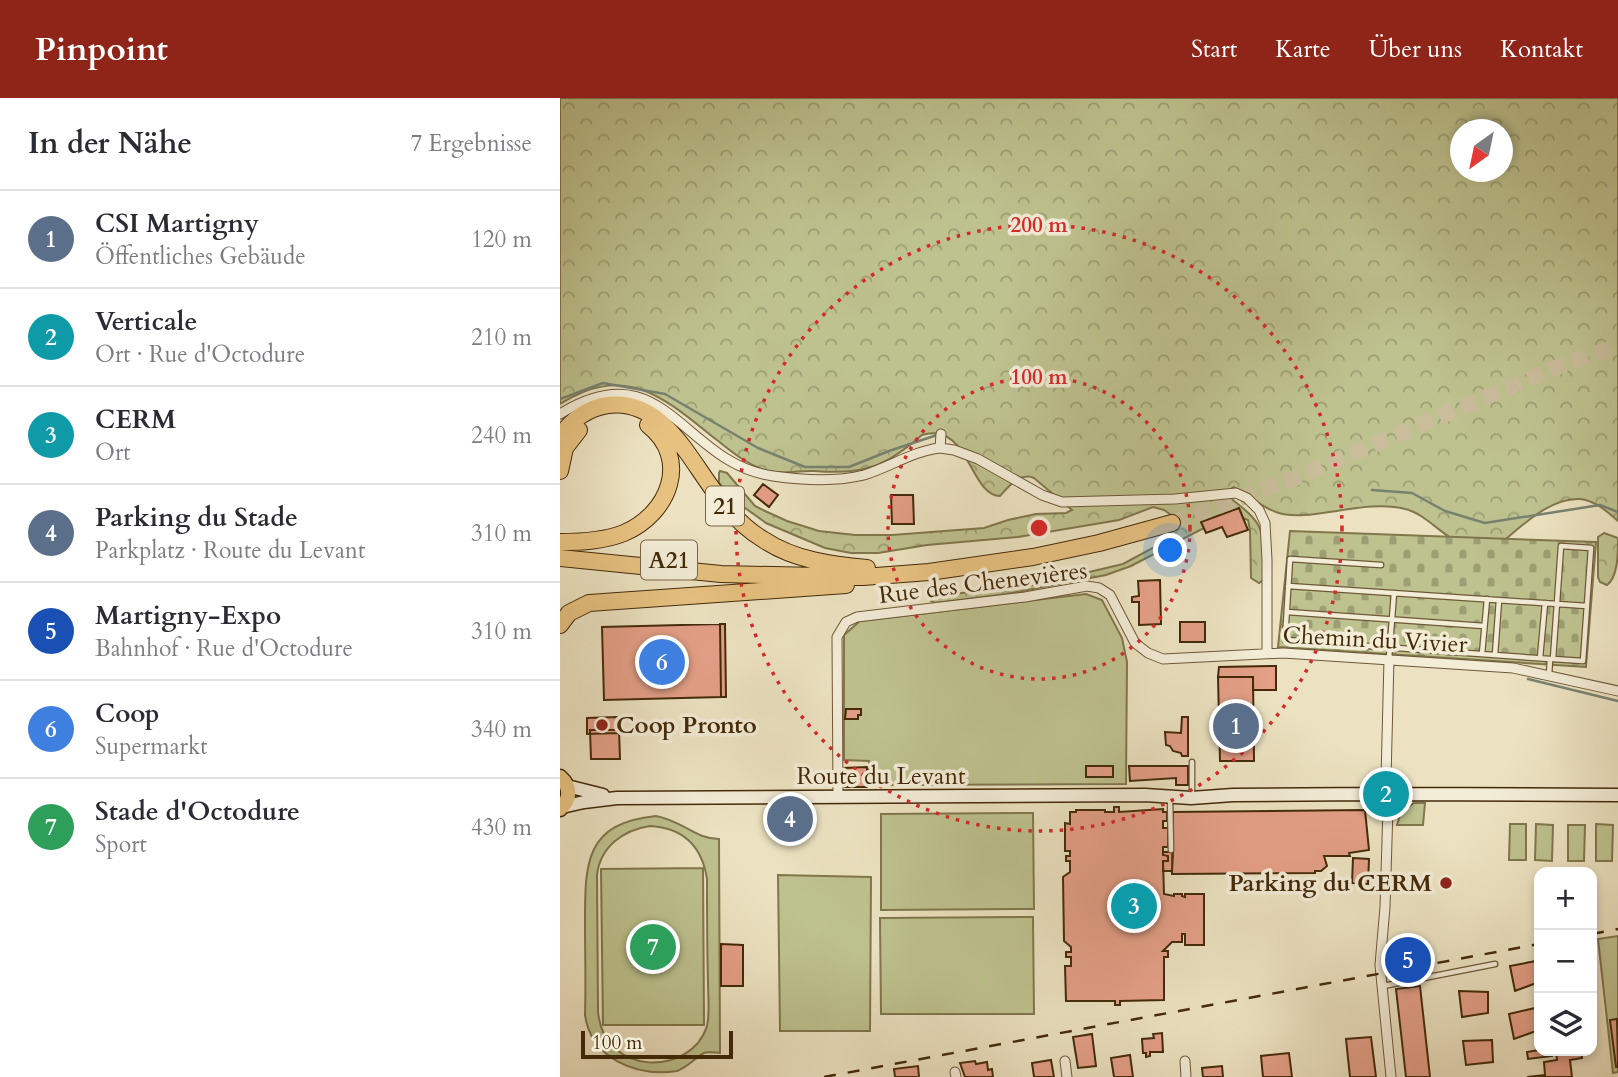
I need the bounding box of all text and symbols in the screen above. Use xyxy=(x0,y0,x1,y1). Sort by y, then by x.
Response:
text: Pinpoint xyxy=(35,27,168,72)
text: Start xyxy=(1191,33,1237,66)
text: Karte xyxy=(1275,33,1331,66)
text: Über uns xyxy=(1369,33,1462,66)
text: Kontakt xyxy=(1500,33,1583,66)
north arrow xyxy=(1450,119,1513,182)
text: In der Nähe xyxy=(28,123,192,164)
text: 7 Ergebnisse xyxy=(410,128,532,159)
text: CSI Martigny xyxy=(95,206,259,241)
text: 200 m xyxy=(1010,211,1068,240)
text: 1 xyxy=(45,224,57,255)
text: 120 m xyxy=(471,224,532,255)
text: Öffentliches Gebäude xyxy=(95,241,306,272)
text: Verticale xyxy=(95,304,197,339)
text: 2 xyxy=(45,322,57,353)
text: 210 m xyxy=(471,322,532,353)
text: Ort · Rue d'Octodure xyxy=(95,339,305,370)
text: 100 m xyxy=(1010,363,1068,392)
text: CERM xyxy=(95,402,176,437)
text: 3 xyxy=(45,420,57,451)
text: 240 m xyxy=(471,420,532,451)
text: Ort xyxy=(95,437,131,468)
road number: 21 xyxy=(706,486,744,526)
text: Parking du Stade xyxy=(95,500,298,535)
centre of rings xyxy=(1027,516,1051,540)
text: 4 xyxy=(45,518,57,549)
text: 310 m xyxy=(471,518,532,549)
your location xyxy=(1153,533,1187,567)
text: Parkplatz · Route du Levant xyxy=(95,535,365,566)
road number: A21 xyxy=(641,540,697,580)
street label: Rue des Chenevières xyxy=(877,554,1089,612)
text: Martigny-Expo xyxy=(95,598,281,633)
text: 5 xyxy=(45,616,57,647)
text: 310 m xyxy=(471,616,532,647)
street label: Chemin du Vivier xyxy=(1282,619,1468,661)
text: Bahnhof · Rue d'Octodure xyxy=(95,633,353,664)
pin: 6 xyxy=(639,636,685,688)
text: Coop xyxy=(95,696,160,731)
pin: 1 xyxy=(1213,700,1259,752)
place label: Coop Pronto xyxy=(616,709,757,742)
text: 6 xyxy=(45,714,57,745)
text: 340 m xyxy=(471,714,532,745)
marker: Coop Pronto xyxy=(594,717,610,733)
text: Supermarkt xyxy=(95,731,208,762)
street label: Route du Levant xyxy=(796,760,966,793)
pin: 2 xyxy=(1363,768,1409,820)
pin: 4 xyxy=(767,793,813,845)
text: Stade d'Octodure xyxy=(95,794,300,829)
text: 7 xyxy=(45,812,57,843)
text: 430 m xyxy=(471,812,532,843)
text: Sport xyxy=(95,829,147,860)
place label: Parking du CERM xyxy=(1228,867,1432,900)
map controls xyxy=(1534,867,1597,1056)
button: + xyxy=(1534,867,1597,930)
marker: Parking du CERM xyxy=(1438,875,1454,891)
pin: 3 xyxy=(1111,880,1157,932)
pin: 7 xyxy=(630,921,676,973)
button: − xyxy=(1534,930,1597,993)
pin: 5 xyxy=(1385,934,1431,986)
button: layers xyxy=(1534,993,1597,1056)
scale bar xyxy=(581,1028,733,1060)
text: 100 m xyxy=(592,1030,642,1056)

